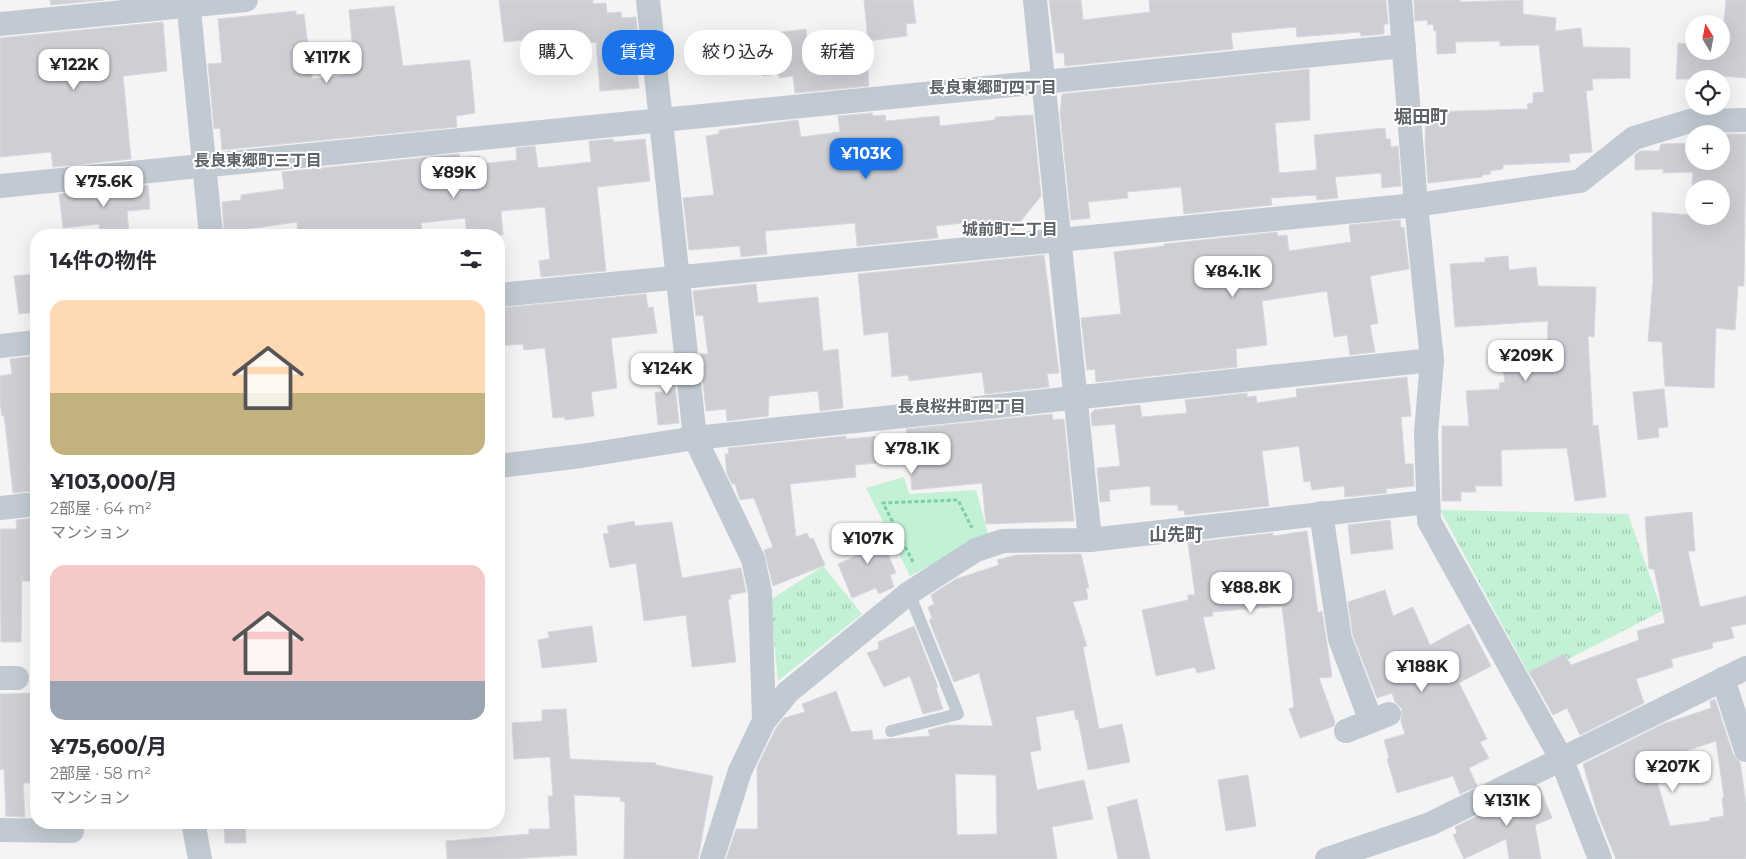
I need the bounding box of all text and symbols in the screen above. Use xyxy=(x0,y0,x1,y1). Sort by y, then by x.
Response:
north arrow xyxy=(1685,15,1730,60)
map controls xyxy=(1685,15,1730,225)
chip: 購入 xyxy=(520,30,592,75)
chip: 賃貸 xyxy=(602,30,674,75)
chip: 絞り込み xyxy=(684,30,792,75)
chip: 新着 xyxy=(802,30,874,75)
pin: ¥117K xyxy=(292,42,362,84)
pin: ¥122K xyxy=(39,48,109,91)
text: ¥117K xyxy=(304,48,350,67)
text: ¥122K xyxy=(49,55,99,74)
button: locate xyxy=(1685,70,1730,115)
district label: 長良東郷町四丁目 xyxy=(929,78,1057,97)
district label: 堀田町 xyxy=(1394,106,1448,128)
button: + xyxy=(1685,125,1730,170)
pin: ¥103K xyxy=(831,138,901,180)
text: ¥103K xyxy=(841,144,891,163)
district label: 長良東郷町三丁目 xyxy=(194,151,322,170)
pin: ¥89K xyxy=(424,156,484,199)
text: ¥89K xyxy=(432,163,476,182)
pin: ¥75.6K xyxy=(63,166,145,208)
text: ¥75.6K xyxy=(75,172,133,191)
button: − xyxy=(1685,180,1730,225)
district label: 城前町二丁目 xyxy=(962,220,1058,239)
icon: filters xyxy=(457,245,485,273)
text: 14件の物件 xyxy=(50,248,157,273)
pin: ¥84.1K xyxy=(1192,256,1274,298)
text: ¥84.1K xyxy=(1205,262,1261,281)
icon: home xyxy=(223,333,313,423)
pin: ¥209K xyxy=(1491,340,1561,382)
text: ¥209K xyxy=(1499,346,1553,365)
pin: ¥124K xyxy=(632,352,702,395)
text: ¥124K xyxy=(642,359,692,378)
district label: 長良桜井町四丁目 xyxy=(898,397,1026,416)
pin: ¥78.1K xyxy=(871,432,953,475)
text: ¥78.1K xyxy=(885,439,939,458)
text: ¥103,000/月 xyxy=(50,469,178,494)
text: 2部屋 · 64 m² xyxy=(50,499,152,518)
pin: ¥107K xyxy=(833,522,903,565)
text: マンション xyxy=(50,523,130,542)
district label: 山先町 xyxy=(1149,524,1203,546)
text: ¥107K xyxy=(842,529,894,548)
pin: ¥88.8K xyxy=(1210,572,1292,614)
text: ¥88.8K xyxy=(1221,578,1281,597)
icon: home xyxy=(223,598,313,688)
pin: ¥188K xyxy=(1387,650,1457,693)
text: ¥188K xyxy=(1396,657,1448,676)
text: ¥75,600/月 xyxy=(50,734,167,759)
pin: ¥207K xyxy=(1638,750,1708,793)
text: ¥207K xyxy=(1646,757,1700,776)
text: 2部屋 · 58 m² xyxy=(50,764,151,783)
pin: ¥131K xyxy=(1472,784,1542,827)
text: マンション xyxy=(50,788,130,807)
text: ¥131K xyxy=(1484,791,1530,810)

